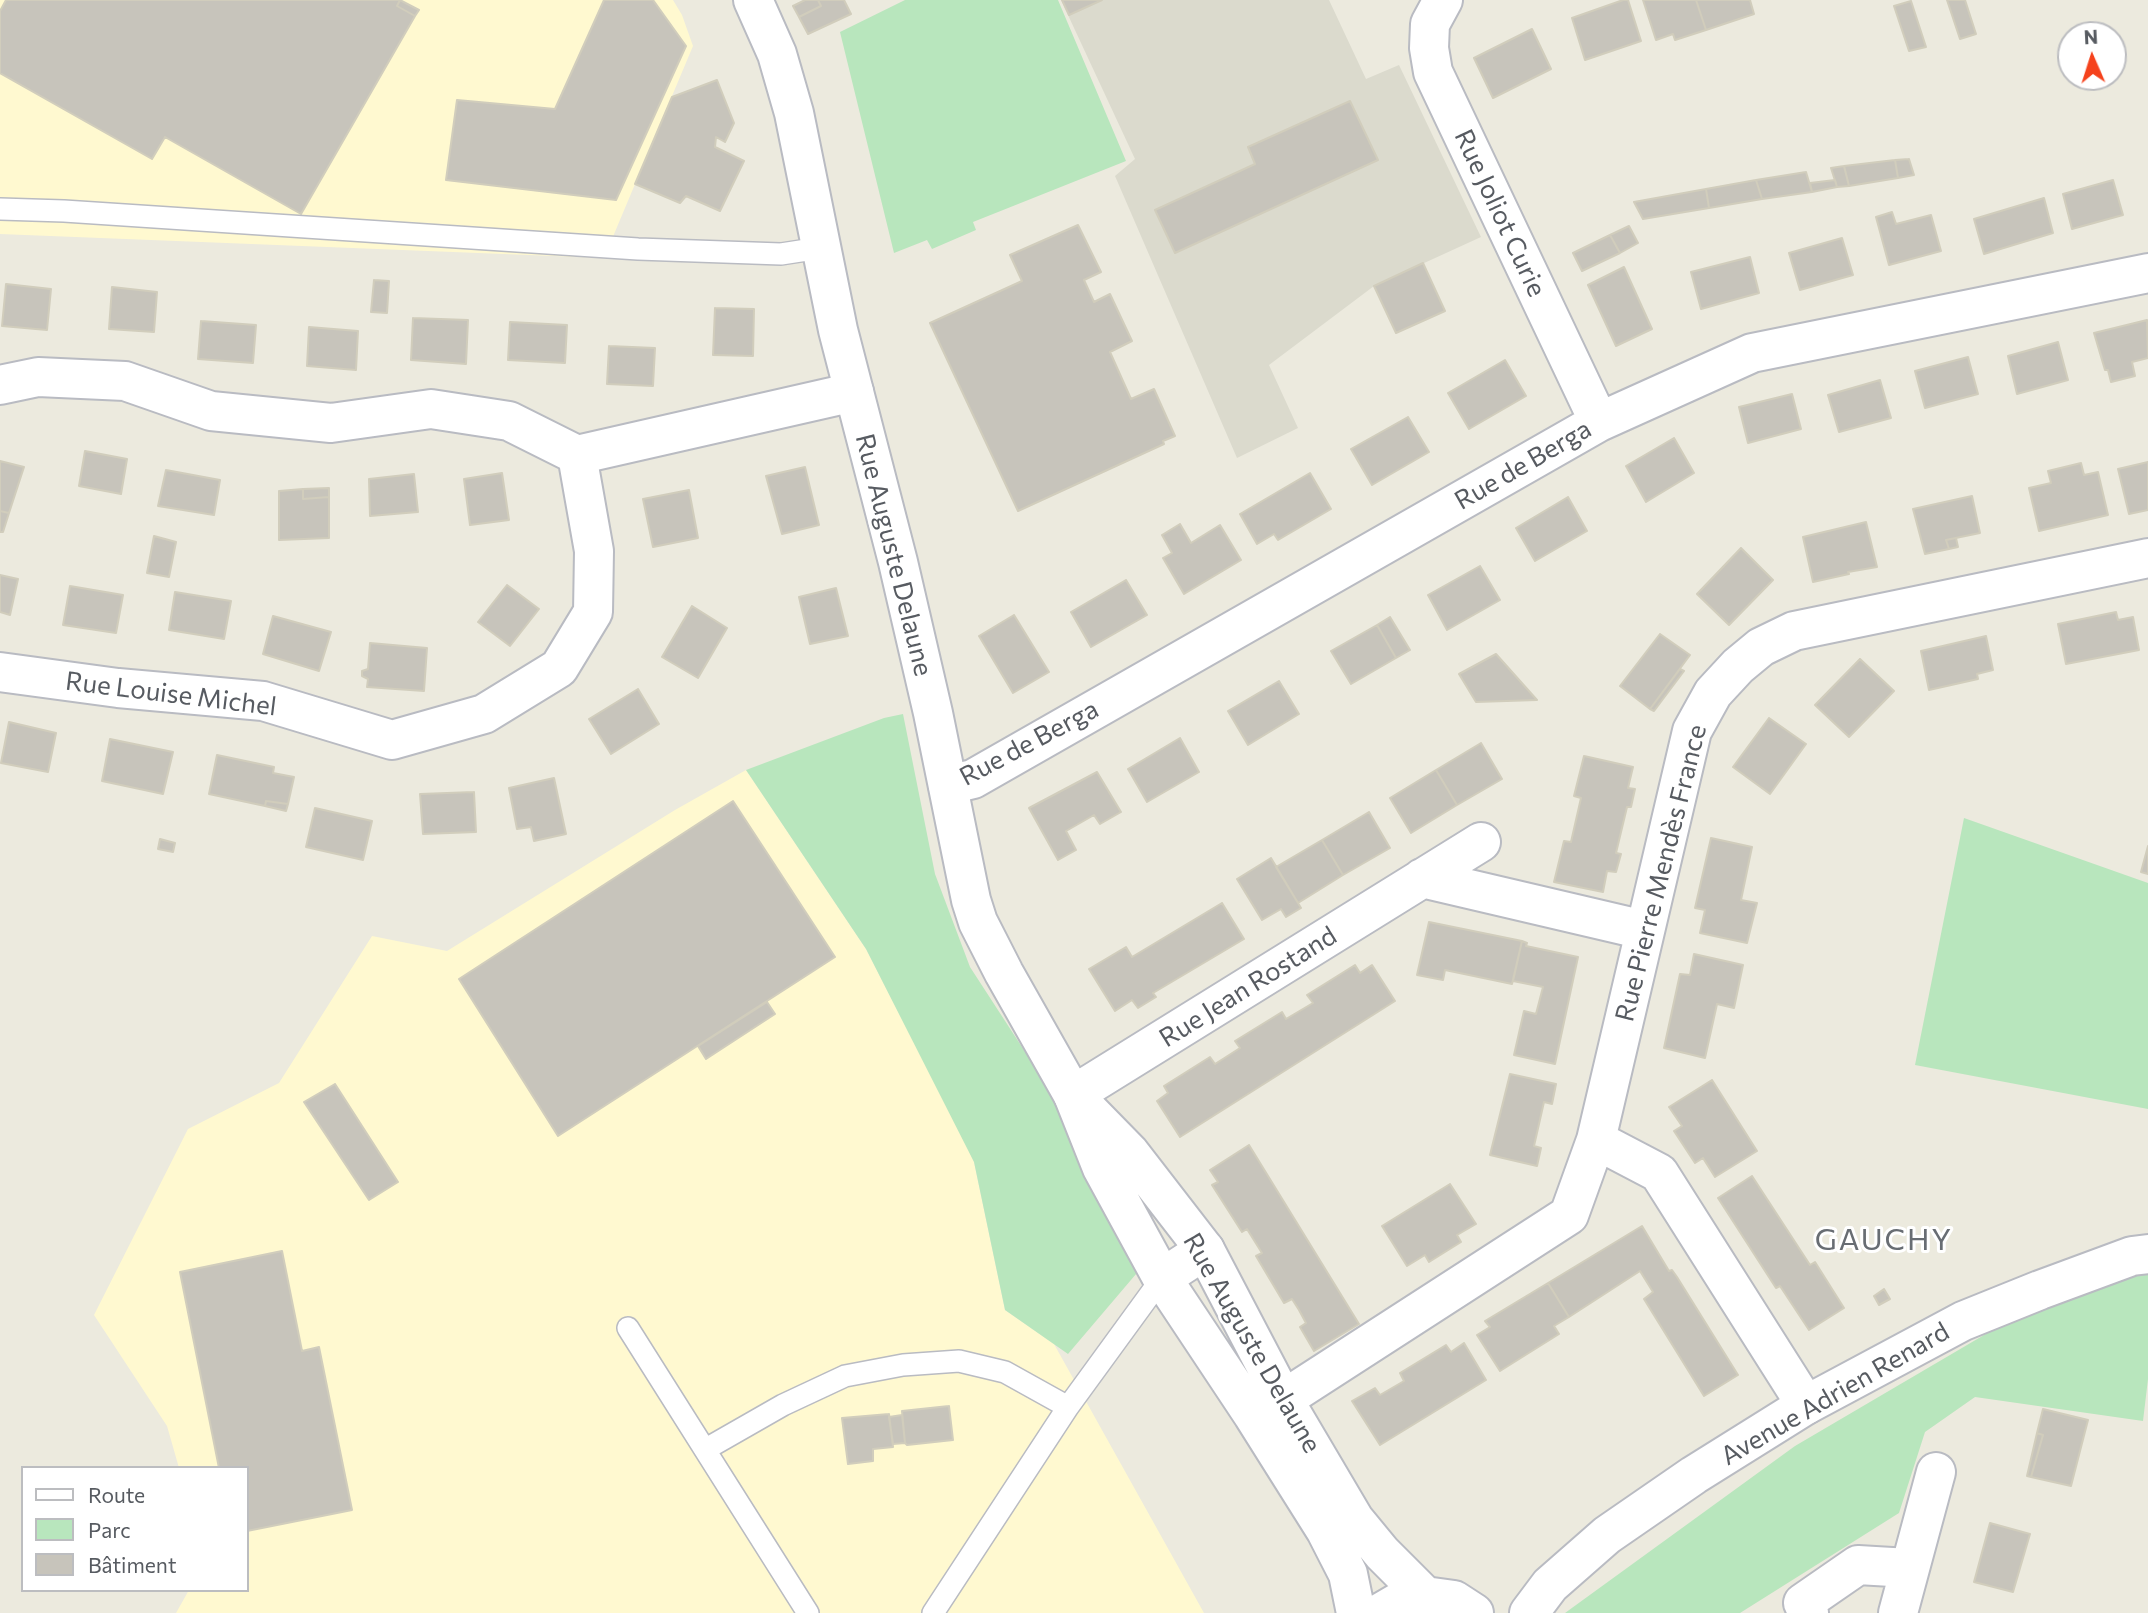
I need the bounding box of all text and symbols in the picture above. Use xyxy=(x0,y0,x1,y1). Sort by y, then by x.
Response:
north arrow xyxy=(2057,21,2127,91)
text: N xyxy=(2083,25,2099,48)
street label: Rue Joliot Curie xyxy=(1448,124,1552,302)
street label: Rue de Berga xyxy=(1449,413,1597,517)
street label: Rue Auguste Delaune xyxy=(849,431,939,679)
street label: Rue Louise Michel xyxy=(64,666,278,722)
street label: Rue de Berga xyxy=(954,693,1104,793)
street label: Rue Pierre Mendès France xyxy=(1609,721,1713,1025)
street label: Rue Jean Rostand xyxy=(1154,920,1342,1054)
district label: GAUCHY xyxy=(1816,1222,1952,1258)
street label: Rue Auguste Delaune xyxy=(1176,1228,1328,1458)
street label: Avenue Adrien Renard xyxy=(1715,1316,1955,1472)
legend xyxy=(21,1466,248,1592)
text: Route xyxy=(88,1482,145,1507)
text: Parc xyxy=(88,1517,131,1542)
text: Bâtiment xyxy=(88,1552,177,1577)

